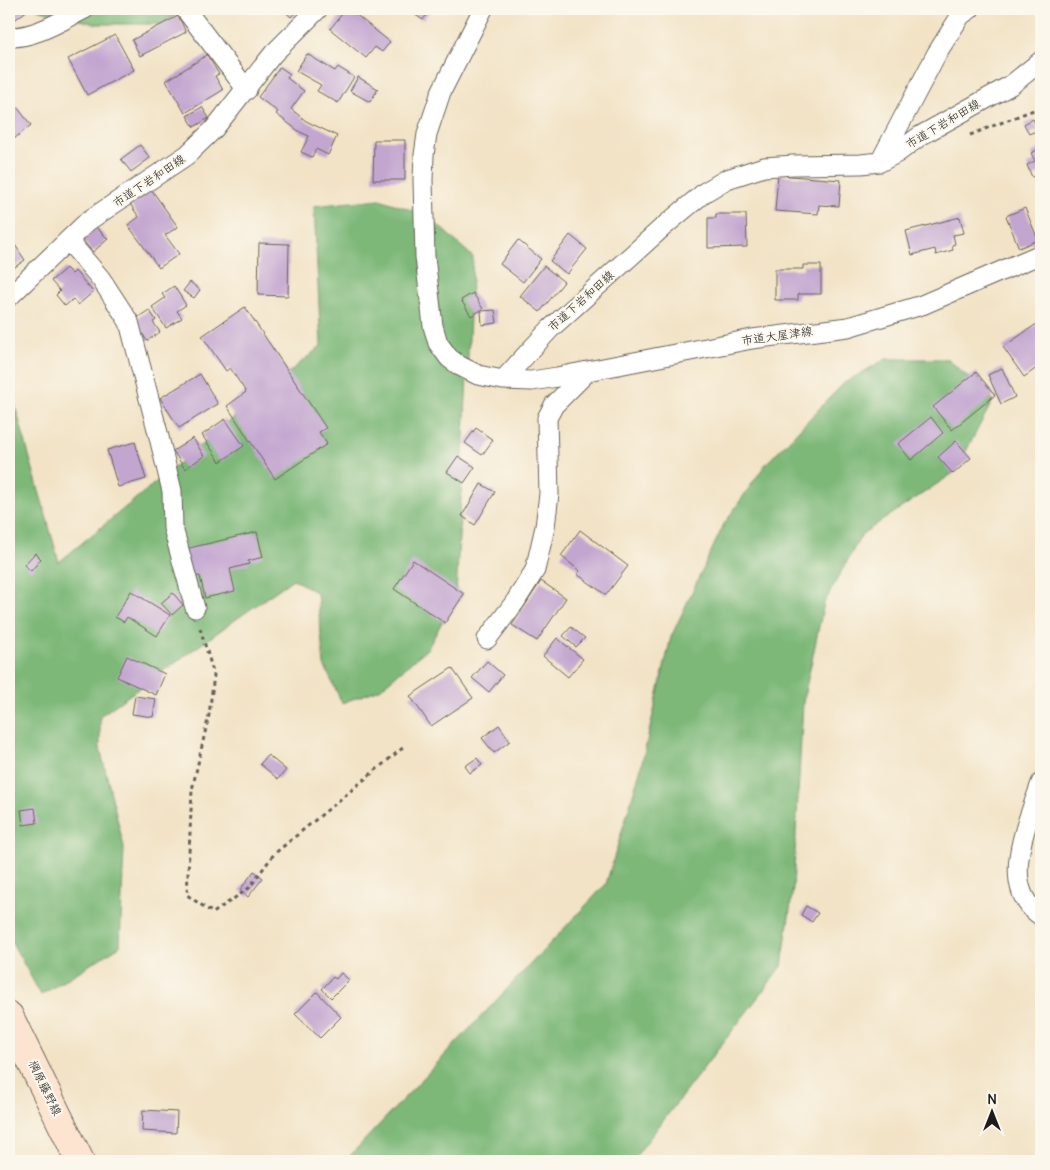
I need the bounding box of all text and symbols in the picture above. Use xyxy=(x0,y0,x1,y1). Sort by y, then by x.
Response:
street label: 市道下岩和田線 xyxy=(903,96,983,152)
street label: 市道下岩和田線 xyxy=(110,151,188,210)
street label: 市道下岩和田線 xyxy=(544,267,617,334)
street label: 市道大屋津線 xyxy=(740,323,814,348)
street label: 棡原藤野線 xyxy=(26,1058,65,1118)
north arrow xyxy=(968,1088,1018,1138)
text: N xyxy=(987,1090,997,1108)

